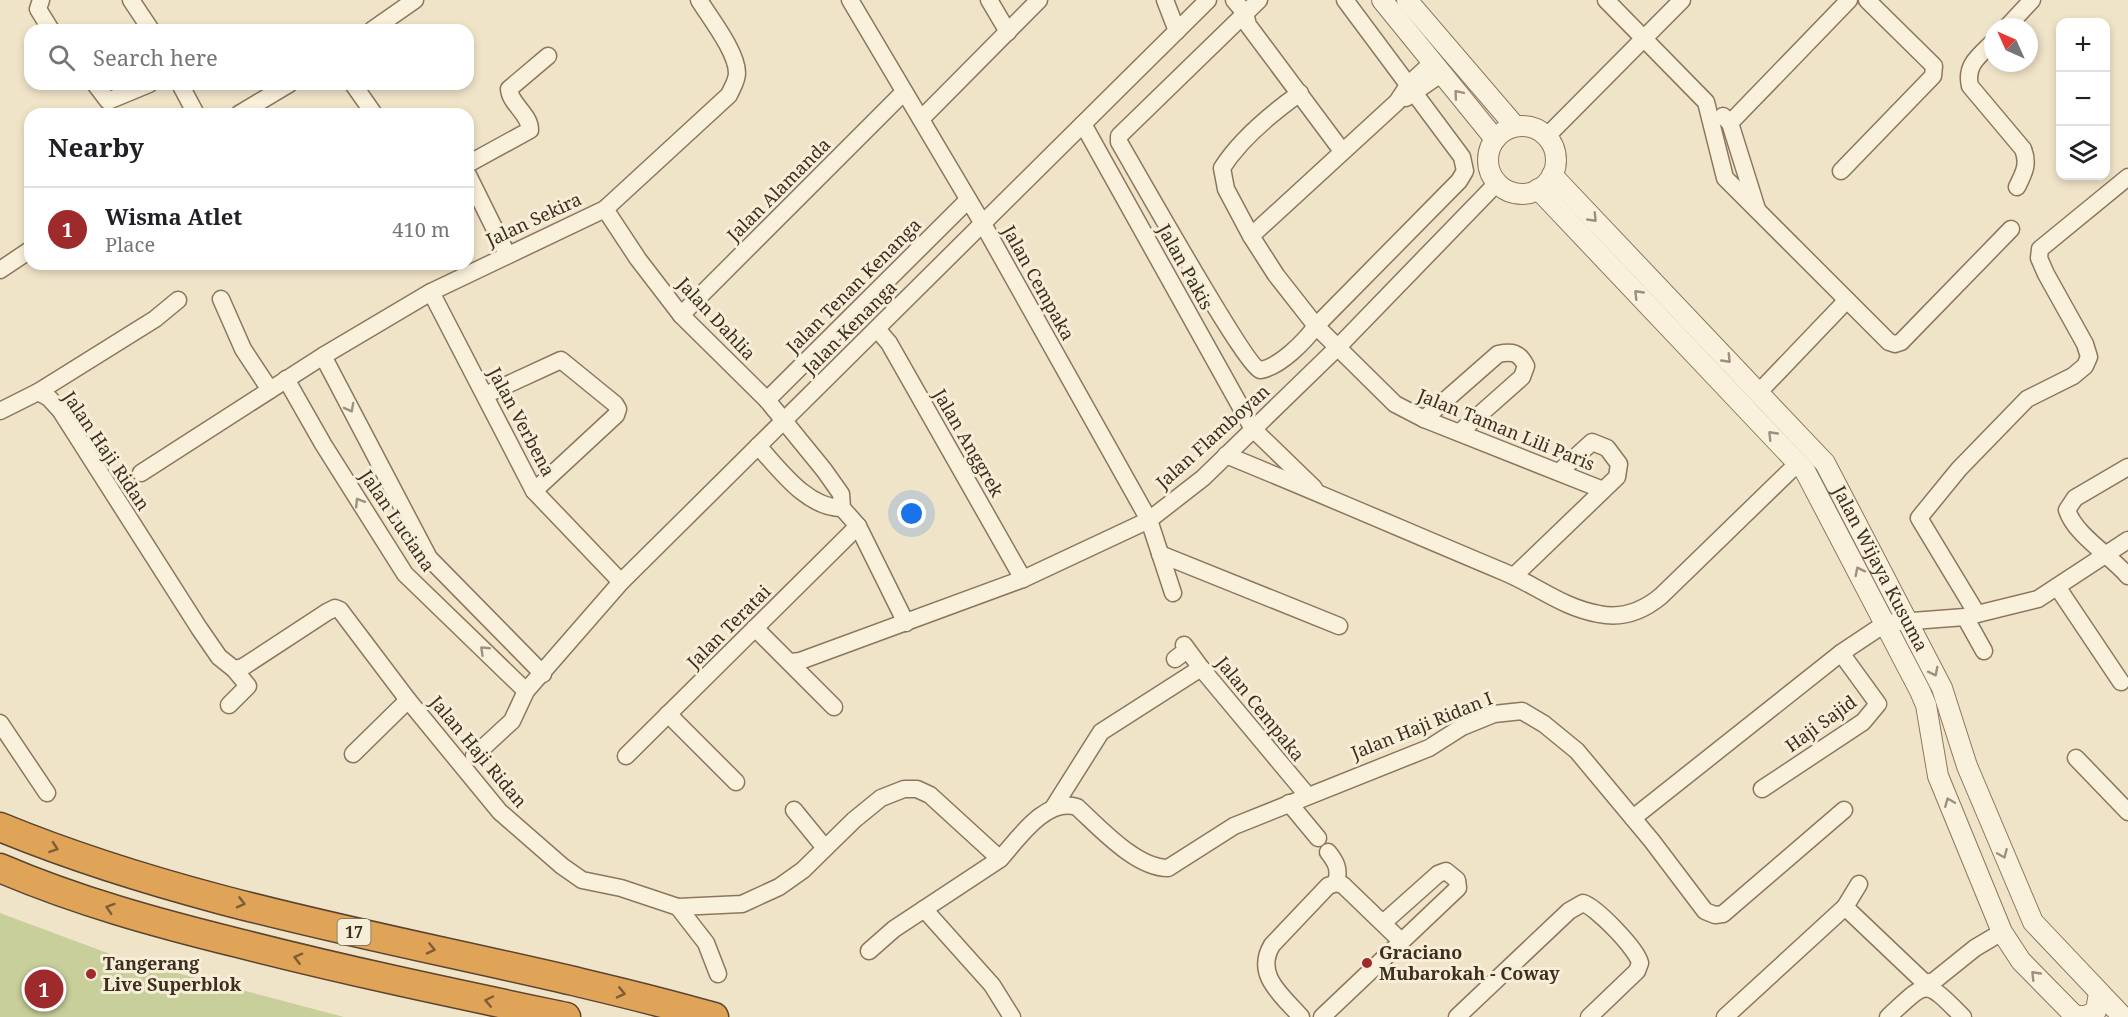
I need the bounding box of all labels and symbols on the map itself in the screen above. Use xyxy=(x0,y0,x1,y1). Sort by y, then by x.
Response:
north arrow xyxy=(1984,18,2038,72)
one-way arrow xyxy=(1454,90,1465,101)
street label: Jalan Alamanda xyxy=(721,132,835,247)
street label: Jalan Sekira xyxy=(481,187,585,252)
one-way arrow xyxy=(1585,210,1596,221)
street label: Jalan Tenan Kenanga xyxy=(780,213,926,359)
street label: Jalan Pakis xyxy=(1152,219,1219,313)
street label: Jalan Cempaka xyxy=(997,220,1080,344)
street label: Jalan Dahlia xyxy=(672,271,761,365)
street label: Jalan Kenanga xyxy=(796,275,901,380)
one-way arrow xyxy=(1634,290,1645,300)
one-way arrow xyxy=(1720,351,1731,362)
street label: Jalan Verbena xyxy=(483,362,561,480)
street label: Jalan Flamboyan xyxy=(1150,379,1274,494)
street label: Jalan Taman Lili Paris xyxy=(1413,382,1598,476)
street label: Jalan Anggrek xyxy=(928,383,1010,501)
street label: Jalan Haji Ridan xyxy=(57,385,156,515)
one-way arrow xyxy=(343,401,354,412)
one-way arrow xyxy=(1769,431,1780,442)
street label: Jalan Luciana xyxy=(354,464,441,576)
street label: Jalan Wijaya Kusuma xyxy=(1827,480,1934,655)
one-way arrow xyxy=(355,498,367,508)
your location xyxy=(897,499,926,528)
one-way arrow xyxy=(1855,567,1866,578)
street label: Jalan Teratai xyxy=(681,579,775,674)
one-way arrow xyxy=(480,647,491,658)
street label: Jalan Cempaka xyxy=(1211,650,1310,766)
one-way arrow xyxy=(1926,666,1938,677)
street label: Jalan Haji Ridan I xyxy=(1346,686,1496,765)
street label: Haji Sajid xyxy=(1780,689,1861,757)
street label: Jalan Haji Ridan xyxy=(424,690,533,813)
one-way arrow xyxy=(1943,797,1956,808)
one-way arrow xyxy=(48,841,59,854)
one-way arrow xyxy=(1996,847,2008,858)
one-way arrow xyxy=(236,896,246,909)
one-way arrow xyxy=(105,902,116,915)
road number: 17 xyxy=(338,919,370,945)
place label: Graciano Mubarokah - Coway xyxy=(1379,940,1560,985)
one-way arrow xyxy=(425,942,435,955)
place label: Tangerang Live Superblok xyxy=(103,951,242,996)
one-way arrow xyxy=(293,953,303,966)
marker: Graciano Mubarokah - Coway xyxy=(1360,956,1374,970)
pin: 1 xyxy=(24,966,63,1012)
marker: Tangerang Live Superblok xyxy=(84,967,98,981)
one-way arrow xyxy=(2031,971,2042,981)
one-way arrow xyxy=(616,986,626,999)
one-way arrow xyxy=(484,995,494,1008)

